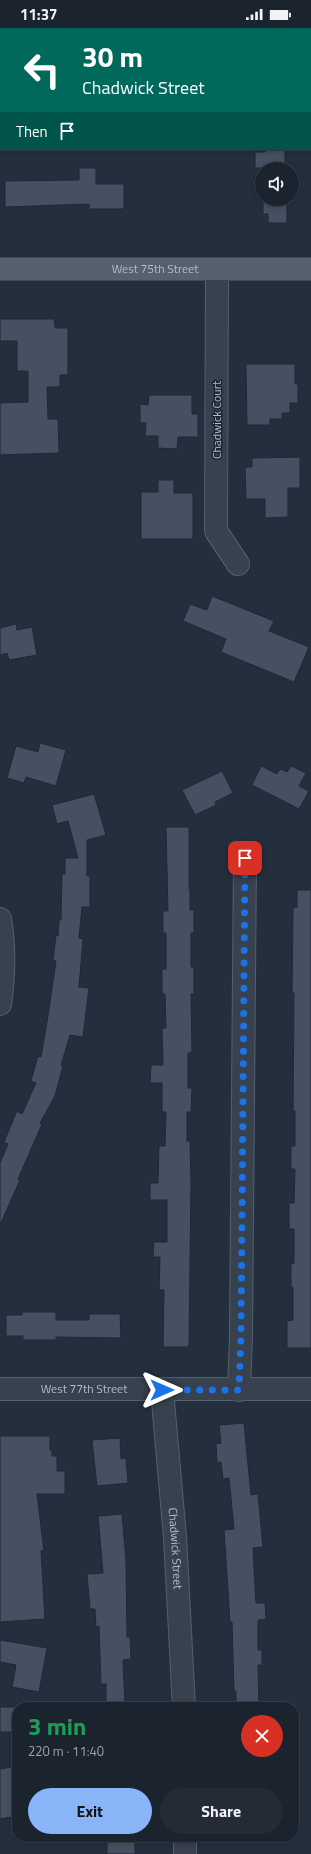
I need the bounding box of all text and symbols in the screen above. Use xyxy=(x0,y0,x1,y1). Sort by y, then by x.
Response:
text: 11:37 xyxy=(20,3,57,26)
text: 30 m xyxy=(82,35,143,78)
icon: left xyxy=(16,44,68,96)
text: Chadwick Street xyxy=(82,74,205,101)
text: Then xyxy=(16,120,48,143)
icon: arrive xyxy=(56,120,78,142)
map controls xyxy=(255,162,299,206)
button: sound xyxy=(255,162,299,206)
street label: West 75th Street xyxy=(112,259,199,278)
street label: Chadwick Court xyxy=(207,380,226,459)
pin xyxy=(228,841,262,875)
icon: arrive xyxy=(234,847,256,869)
position arrow xyxy=(141,1369,183,1411)
street label: West 77th Street xyxy=(41,1379,128,1398)
street label: Chadwick Street xyxy=(163,1507,188,1590)
text: 3 min xyxy=(28,1708,86,1744)
button: close xyxy=(241,1715,283,1757)
text: 220 m · 11:40 xyxy=(28,1741,104,1761)
button: Exit xyxy=(28,1788,152,1834)
button: Share xyxy=(160,1788,283,1834)

